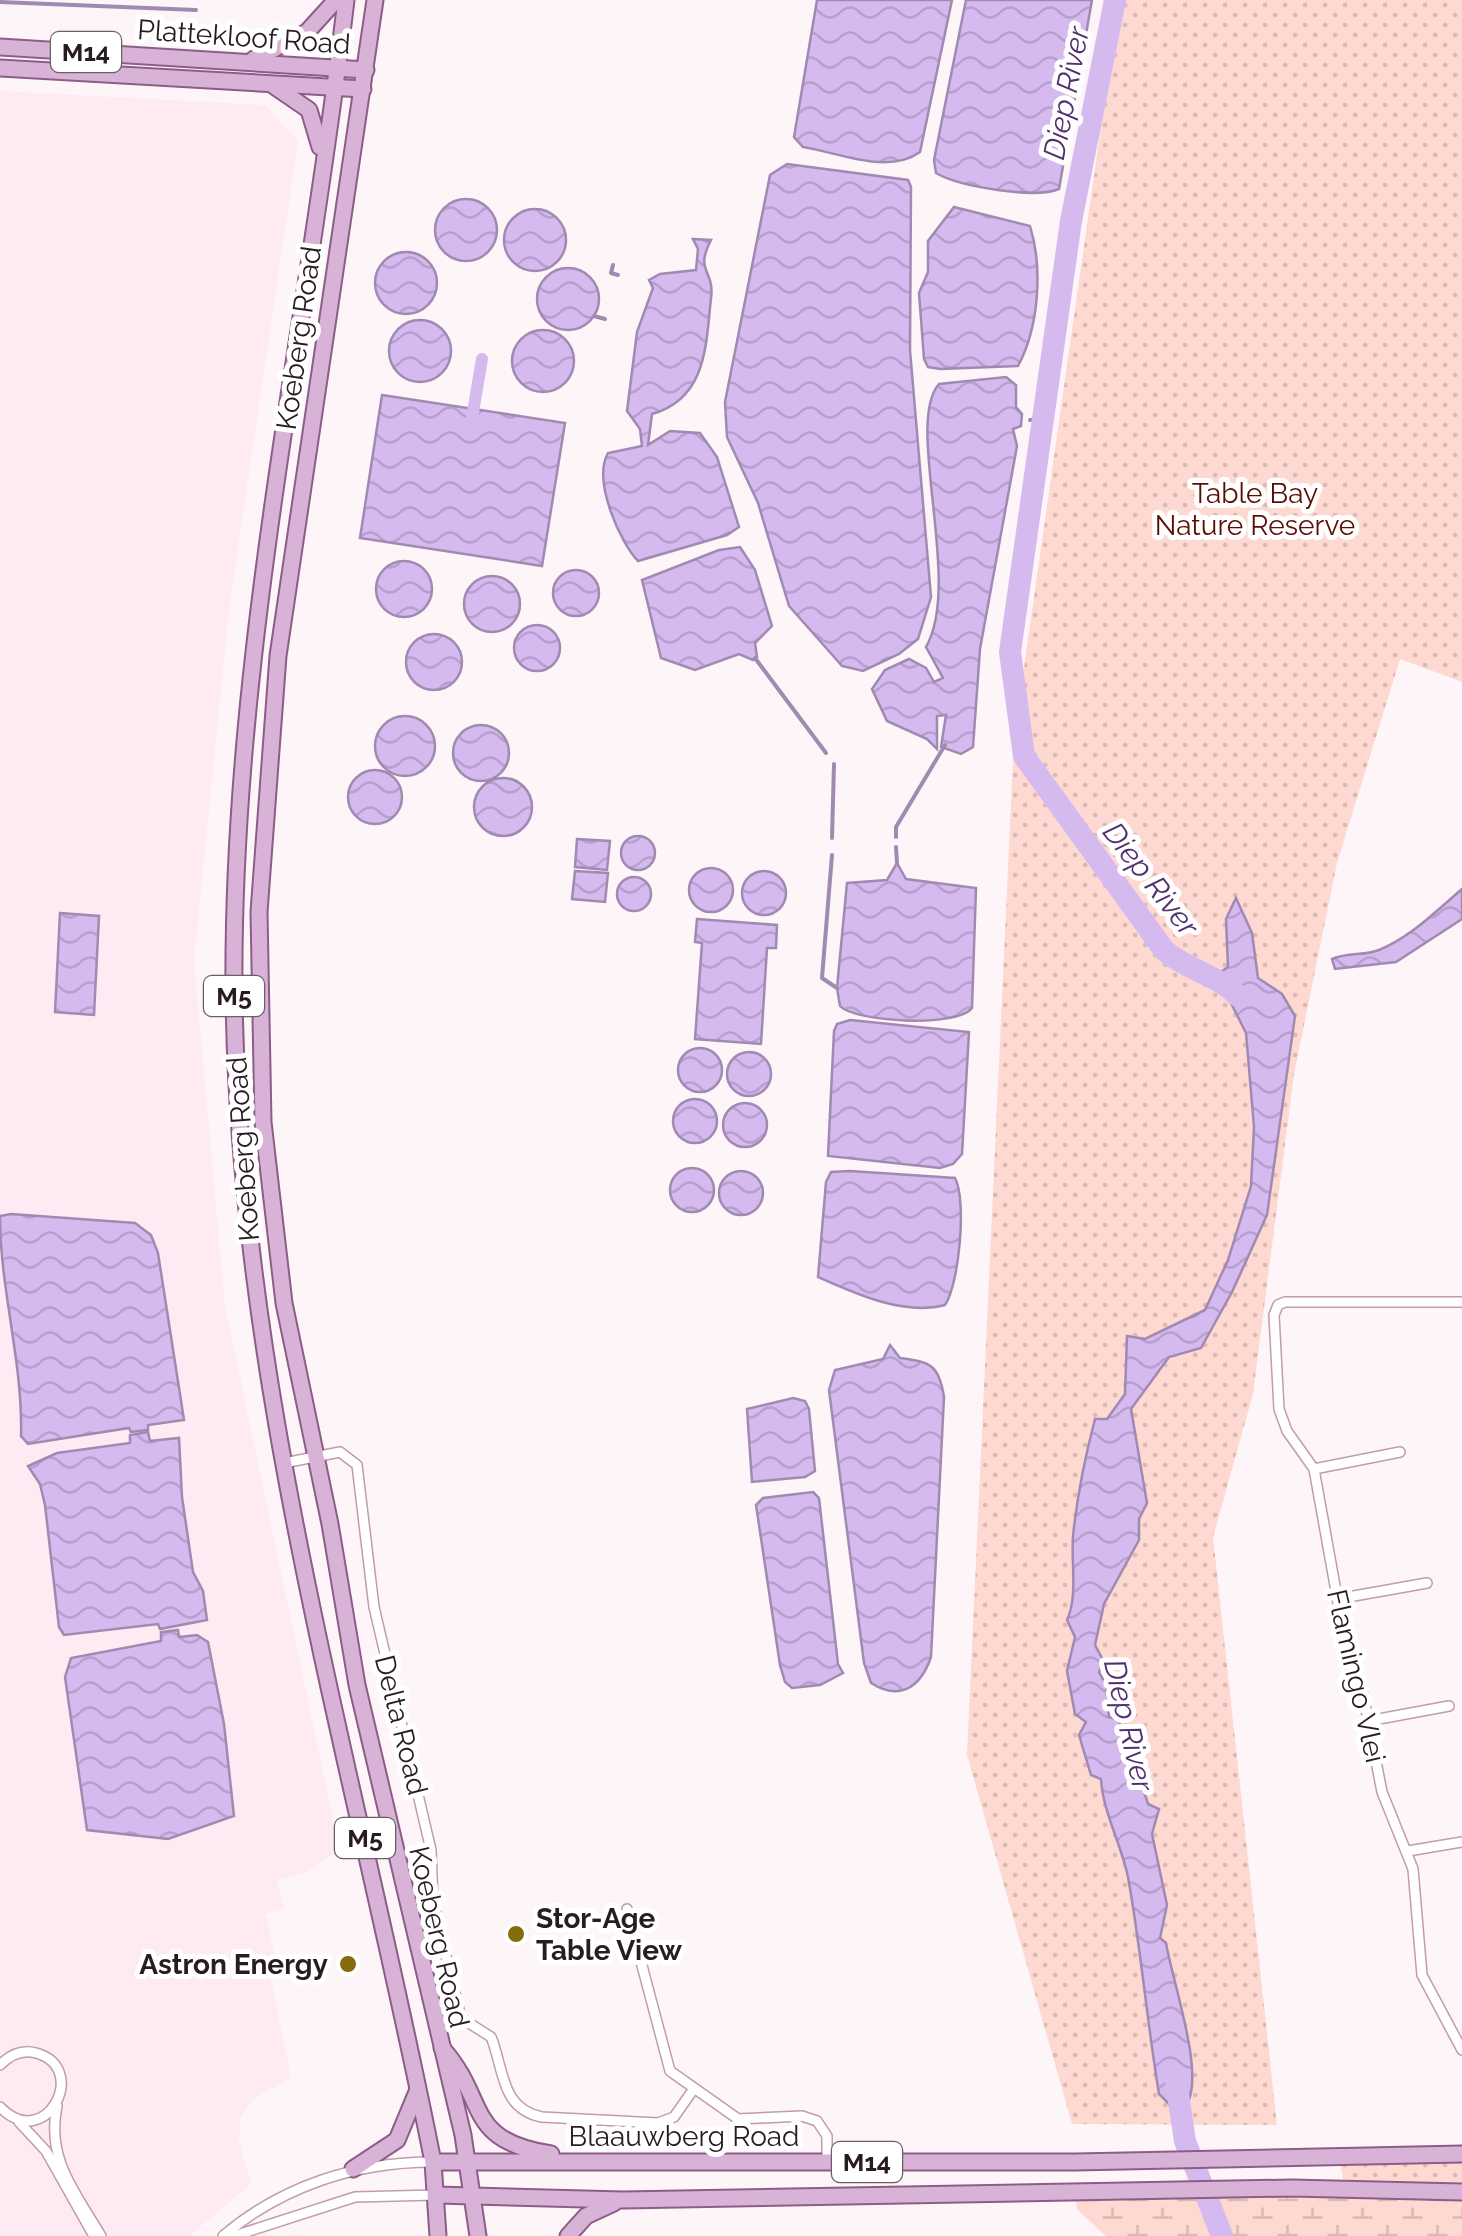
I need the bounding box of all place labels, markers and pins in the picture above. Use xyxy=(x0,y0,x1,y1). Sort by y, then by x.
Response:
place label: Stor-Age Table View xyxy=(536,1902,683,1967)
marker: Stor-Age Table View xyxy=(505,1923,527,1945)
place label: Astron Energy xyxy=(139,1948,329,1981)
marker: Astron Energy xyxy=(337,1953,359,1975)

